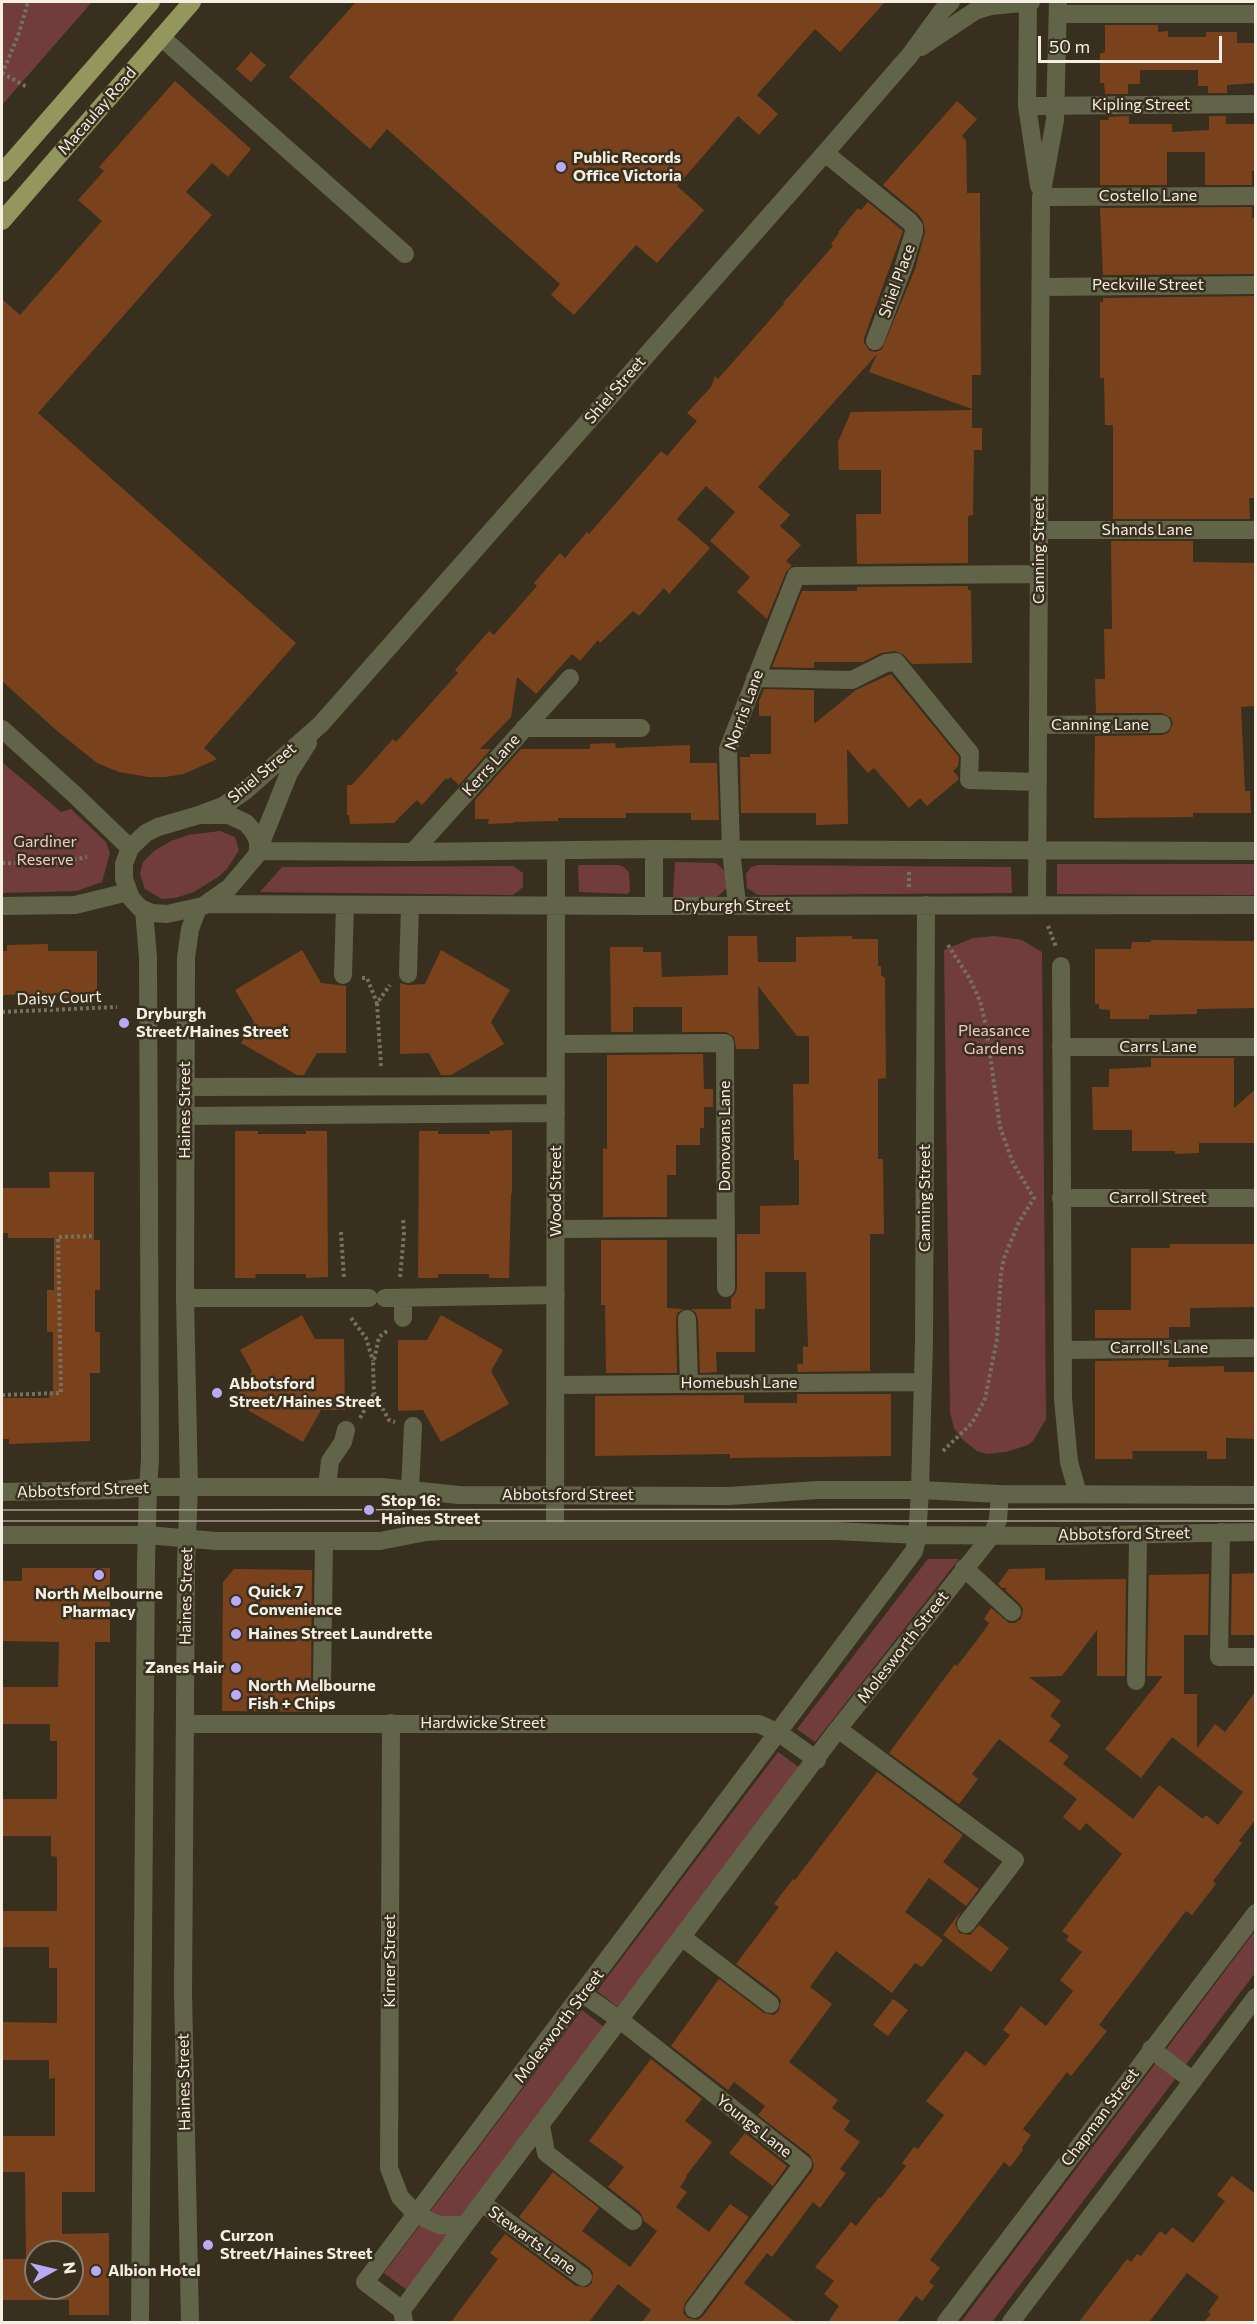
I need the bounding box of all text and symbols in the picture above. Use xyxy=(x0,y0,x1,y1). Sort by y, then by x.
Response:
scale bar xyxy=(1041,24,1226,62)
text: 50 m xyxy=(1049,35,1090,57)
street label: Macaulay Road xyxy=(54,63,140,159)
street label: Kipling Street xyxy=(1092,95,1190,115)
place label: Public Records Office Victoria xyxy=(573,148,682,186)
marker: Public Records Office Victoria xyxy=(554,160,568,174)
street label: Costello Lane xyxy=(1099,186,1197,206)
street label: Shiel Place xyxy=(875,242,919,320)
street label: Peckville Street xyxy=(1092,275,1204,295)
street label: Shiel Street xyxy=(580,352,650,428)
street label: Canning Street xyxy=(1029,496,1049,604)
street label: Shands Lane xyxy=(1102,520,1192,540)
street label: Norris Lane xyxy=(721,667,767,753)
street label: Canning Lane xyxy=(1051,715,1149,735)
street label: Kerrs Lane xyxy=(458,730,524,800)
street label: Shiel Street xyxy=(224,739,300,807)
park label: Gardiner Reserve xyxy=(13,832,77,870)
street label: Dryburgh Street xyxy=(673,896,791,916)
street label: Daisy Court xyxy=(16,987,102,1009)
place label: Dryburgh Street/Haines Street xyxy=(136,1004,289,1042)
marker: Dryburgh Street/Haines Street xyxy=(117,1016,131,1030)
park label: Pleasance Gardens xyxy=(958,1021,1030,1059)
street label: Carrs Lane xyxy=(1119,1037,1197,1057)
street label: Haines Street xyxy=(175,1061,195,1159)
street label: Donovans Lane xyxy=(715,1081,735,1191)
street label: Canning Street xyxy=(915,1144,935,1252)
street label: Wood Street xyxy=(546,1145,566,1237)
street label: Carroll Street xyxy=(1109,1188,1207,1208)
street label: Carroll's Lane xyxy=(1110,1338,1208,1358)
street label: Homebush Lane xyxy=(681,1373,797,1393)
place label: Abbotsford Street/Haines Street xyxy=(229,1374,382,1412)
marker: Abbotsford Street/Haines Street xyxy=(210,1386,224,1400)
street label: Abbotsford Street xyxy=(17,1478,149,1502)
street label: Abbotsford Street xyxy=(502,1485,634,1505)
place label: Stop 16: Haines Street xyxy=(381,1491,480,1529)
marker: Stop 16: Haines Street xyxy=(362,1503,376,1517)
street label: Abbotsford Street xyxy=(1058,1523,1190,1545)
street label: Haines Street xyxy=(176,1547,196,1645)
marker: North Melbourne Pharmacy xyxy=(92,1568,106,1582)
place label: Quick 7 Convenience xyxy=(248,1582,342,1620)
place label: North Melbourne Pharmacy xyxy=(35,1584,163,1622)
street label: Molesworth Street xyxy=(853,1587,953,1707)
marker: Quick 7 Convenience xyxy=(229,1594,243,1608)
place label: Haines Street Laundrette xyxy=(248,1624,432,1644)
marker: Haines Street Laundrette xyxy=(229,1627,243,1641)
place label: Zanes Hair xyxy=(145,1658,224,1678)
marker: Zanes Hair xyxy=(229,1661,243,1675)
place label: North Melbourne Fish + Chips xyxy=(248,1676,376,1714)
marker: North Melbourne Fish + Chips xyxy=(229,1688,243,1702)
street label: Hardwicke Street xyxy=(420,1713,546,1733)
street label: Kirner Street xyxy=(380,1914,400,2008)
street label: Molesworth Street xyxy=(510,1966,608,2086)
street label: Haines Street xyxy=(174,2033,194,2131)
street label: Chapman Street xyxy=(1057,2064,1143,2170)
street label: Youngs Lane xyxy=(712,2090,796,2162)
street label: Stewarts Lane xyxy=(485,2202,579,2278)
place label: Curzon Street/Haines Street xyxy=(220,2226,373,2264)
marker: Curzon Street/Haines Street xyxy=(201,2238,215,2252)
north arrow xyxy=(24,2240,84,2300)
text: N xyxy=(60,2260,81,2275)
place label: Albion Hotel xyxy=(108,2261,201,2281)
marker: Albion Hotel xyxy=(89,2264,103,2278)

